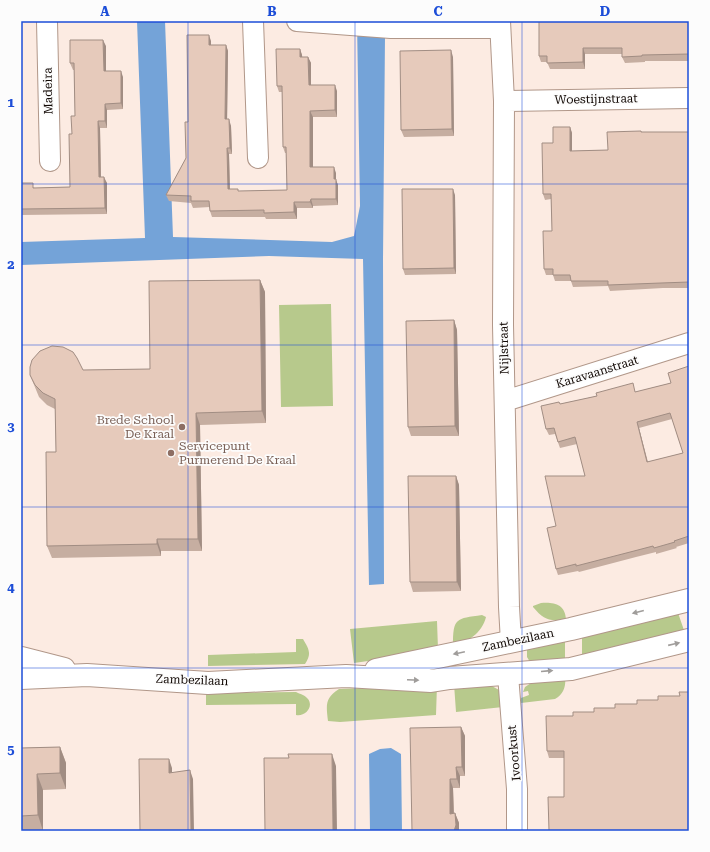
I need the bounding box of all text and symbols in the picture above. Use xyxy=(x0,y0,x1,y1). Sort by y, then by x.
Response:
text: A xyxy=(100,4,110,19)
text: B xyxy=(267,4,277,19)
text: C xyxy=(433,4,443,19)
text: D xyxy=(600,4,610,19)
street label: Madeira xyxy=(41,67,55,115)
street label: Woestijnstraat xyxy=(554,91,638,107)
text: 1 xyxy=(7,95,15,110)
text: 2 xyxy=(7,257,15,272)
street label: Nijlstraat xyxy=(497,321,511,375)
street label: Karavaanstraat xyxy=(554,353,640,391)
place label: Brede School De Kraal xyxy=(97,413,174,441)
text: 3 xyxy=(7,419,15,434)
marker: Brede School De Kraal xyxy=(177,422,187,432)
place label: Servicepunt Purmerend De Kraal xyxy=(179,439,296,467)
marker: Servicepunt Purmerend De Kraal xyxy=(166,448,176,458)
text: 4 xyxy=(7,580,15,595)
one-way arrow xyxy=(631,610,644,616)
street label: Zambezilaan xyxy=(481,626,555,654)
one-way arrow xyxy=(668,641,680,647)
one-way arrow xyxy=(453,650,465,656)
one-way arrow xyxy=(541,668,553,674)
street label: Zambezilaan xyxy=(155,672,229,688)
one-way arrow xyxy=(407,677,420,683)
street label: Ivoorkust xyxy=(505,724,523,781)
text: 5 xyxy=(7,742,15,757)

